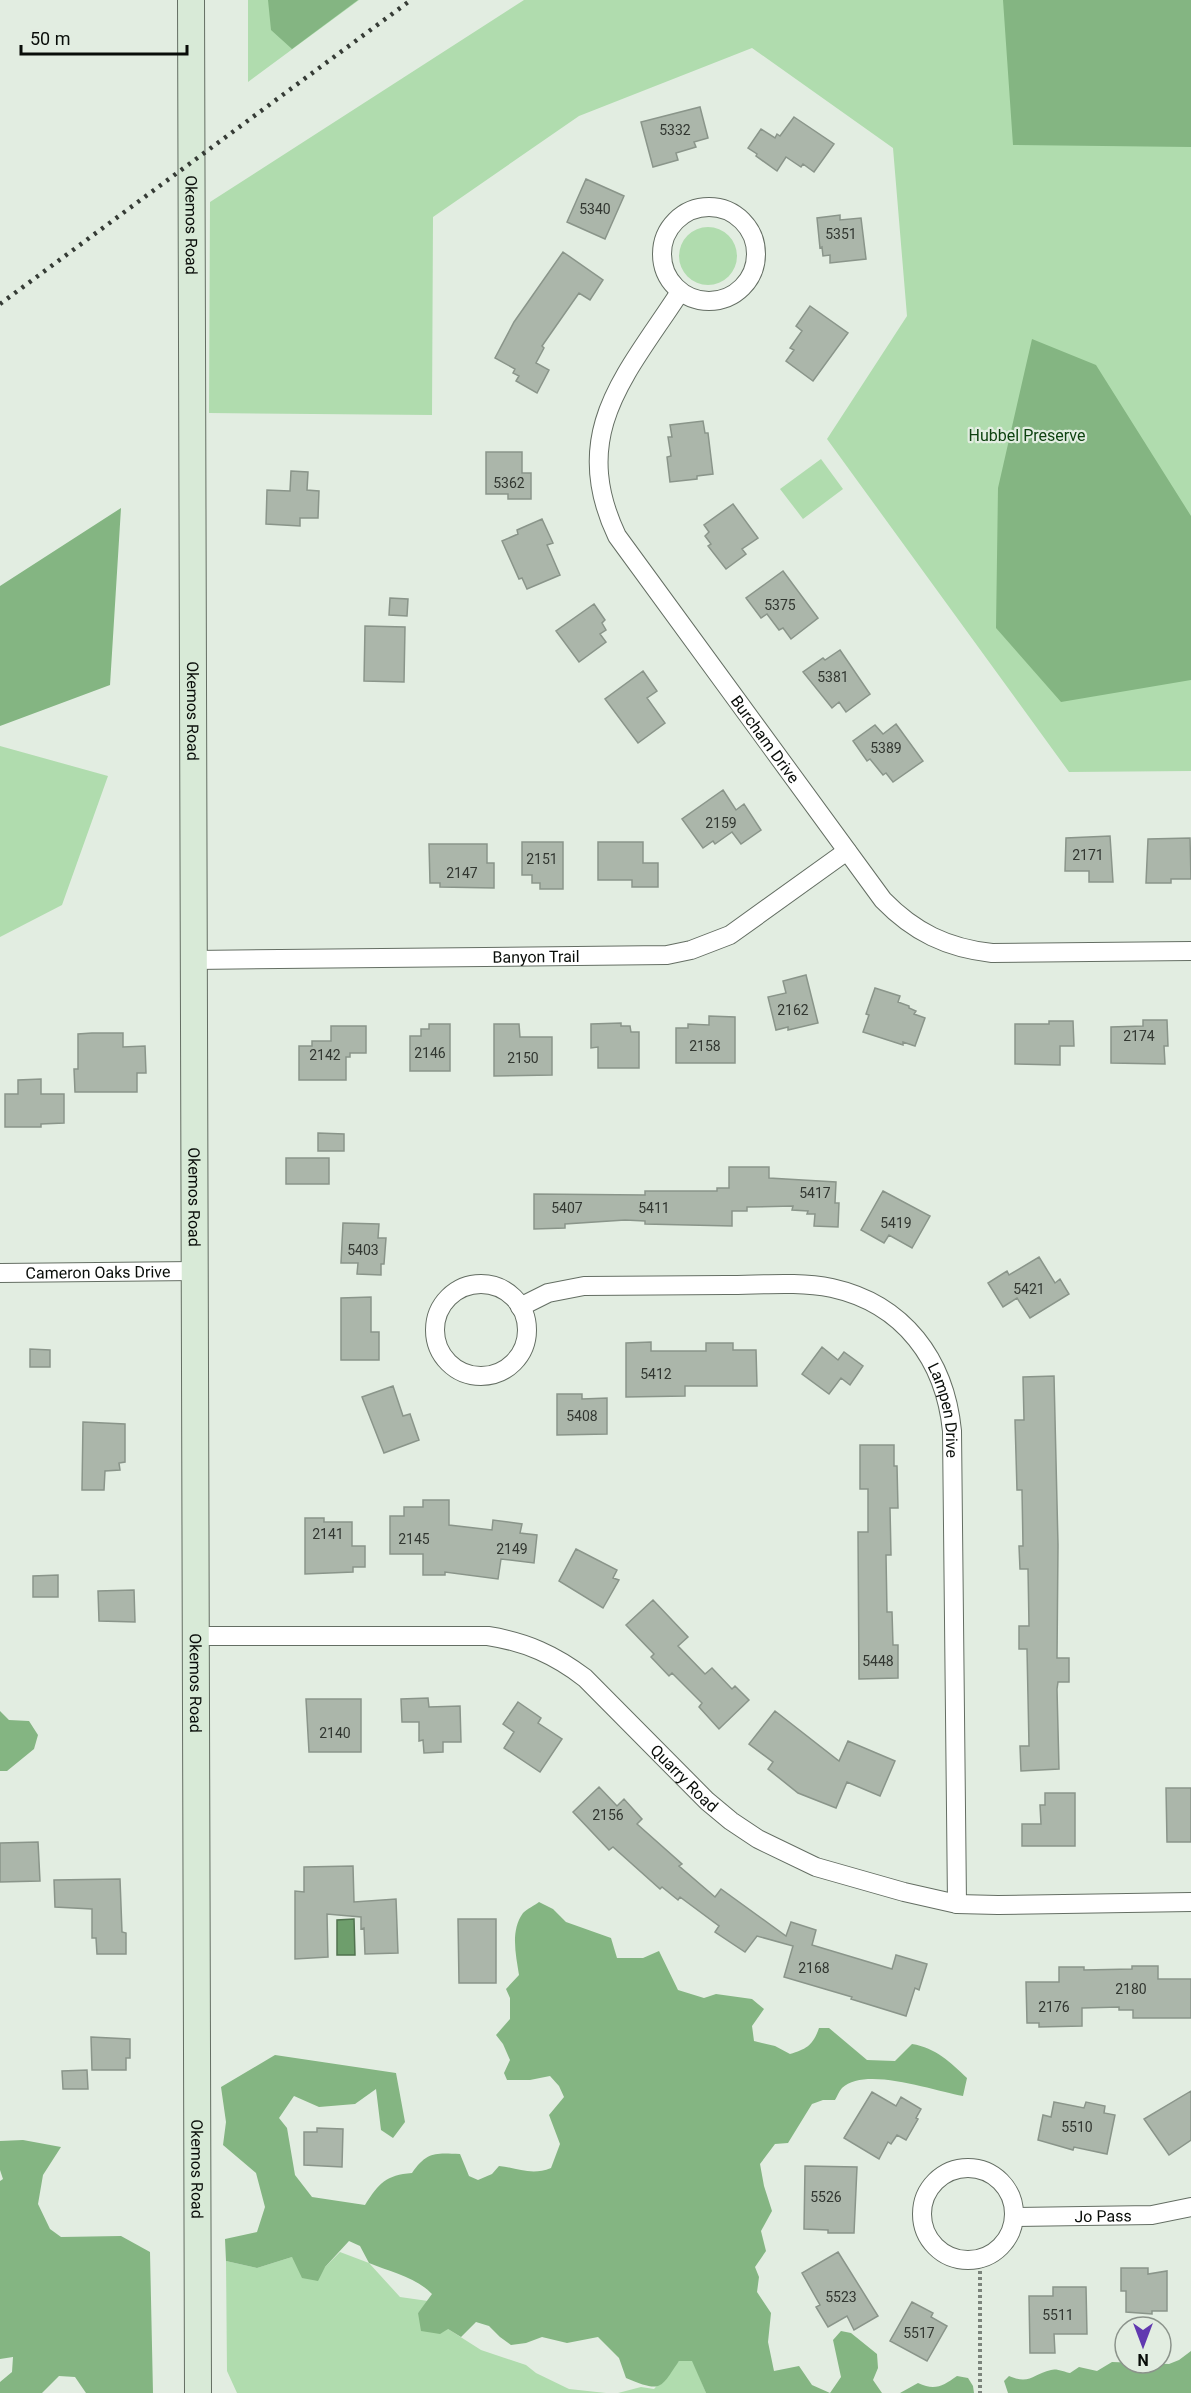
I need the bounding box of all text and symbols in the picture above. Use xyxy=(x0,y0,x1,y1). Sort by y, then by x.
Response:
scale bar xyxy=(21,18,188,56)
text: 50 m xyxy=(30,28,70,49)
house number: 5332 xyxy=(659,122,691,138)
street label: Okemos Road xyxy=(182,175,201,275)
house number: 5340 xyxy=(579,201,611,217)
house number: 5351 xyxy=(825,226,857,242)
park label: Hubbel Preserve xyxy=(969,426,1085,445)
house number: 5362 xyxy=(493,475,525,491)
house number: 5375 xyxy=(764,597,796,613)
street label: Okemos Road xyxy=(183,661,202,761)
house number: 5381 xyxy=(817,669,849,685)
street label: Burcham Drive xyxy=(727,692,803,787)
house number: 5389 xyxy=(870,740,902,756)
house number: 2159 xyxy=(705,815,737,831)
house number: 2171 xyxy=(1072,847,1104,863)
house number: 2151 xyxy=(526,851,558,867)
house number: 2147 xyxy=(446,865,478,881)
street label: Banyon Trail xyxy=(492,947,580,967)
house number: 2162 xyxy=(777,1002,809,1018)
house number: 2174 xyxy=(1123,1028,1155,1044)
house number: 2158 xyxy=(689,1038,721,1054)
house number: 2146 xyxy=(414,1045,446,1061)
house number: 2142 xyxy=(309,1047,341,1063)
house number: 2150 xyxy=(507,1050,539,1066)
street label: Okemos Road xyxy=(184,1147,204,1247)
house number: 5417 xyxy=(799,1185,831,1201)
house number: 5407 xyxy=(551,1200,583,1216)
house number: 5411 xyxy=(638,1200,670,1216)
house number: 5419 xyxy=(880,1215,912,1231)
house number: 5403 xyxy=(347,1242,379,1258)
street label: Cameron Oaks Drive xyxy=(25,1262,171,1283)
house number: 5421 xyxy=(1013,1281,1045,1297)
street label: Lampen Drive xyxy=(924,1360,961,1458)
house number: 5412 xyxy=(640,1366,672,1382)
house number: 5408 xyxy=(566,1408,598,1424)
house number: 2141 xyxy=(312,1526,344,1542)
house number: 2145 xyxy=(398,1531,430,1547)
house number: 2149 xyxy=(496,1541,528,1557)
street label: Okemos Road xyxy=(186,1633,205,1733)
house number: 5448 xyxy=(862,1653,894,1669)
house number: 2140 xyxy=(319,1725,351,1741)
street label: Quarry Road xyxy=(646,1741,722,1816)
house number: 2156 xyxy=(592,1807,624,1823)
house number: 2168 xyxy=(798,1960,830,1976)
house number: 2180 xyxy=(1115,1981,1147,1997)
house number: 2176 xyxy=(1038,1999,1070,2015)
street label: Okemos Road xyxy=(187,2119,206,2219)
house number: 5510 xyxy=(1061,2119,1093,2135)
house number: 5526 xyxy=(810,2189,842,2205)
street label: Jo Pass xyxy=(1074,2206,1132,2226)
house number: 5523 xyxy=(825,2289,857,2305)
house number: 5511 xyxy=(1042,2307,1074,2323)
north arrow xyxy=(1113,2315,1173,2375)
house number: 5517 xyxy=(903,2325,935,2341)
text: N xyxy=(1137,2350,1149,2369)

